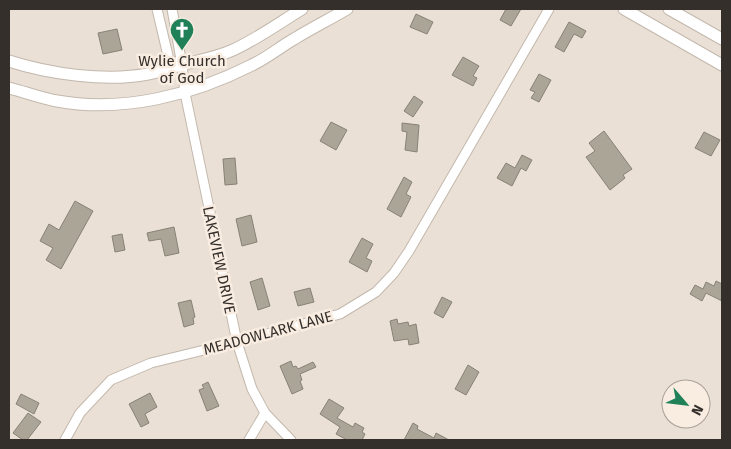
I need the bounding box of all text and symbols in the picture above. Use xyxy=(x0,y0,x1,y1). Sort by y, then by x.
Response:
church icon: Wylie Church of God xyxy=(169,17,195,51)
place label: Wylie Church of God xyxy=(138,52,226,87)
street label: LAKEVIEW DRIVE xyxy=(199,205,239,315)
street label: MEADOWLARK LANE xyxy=(201,307,335,359)
north arrow xyxy=(661,379,711,429)
text: N xyxy=(687,402,707,418)

